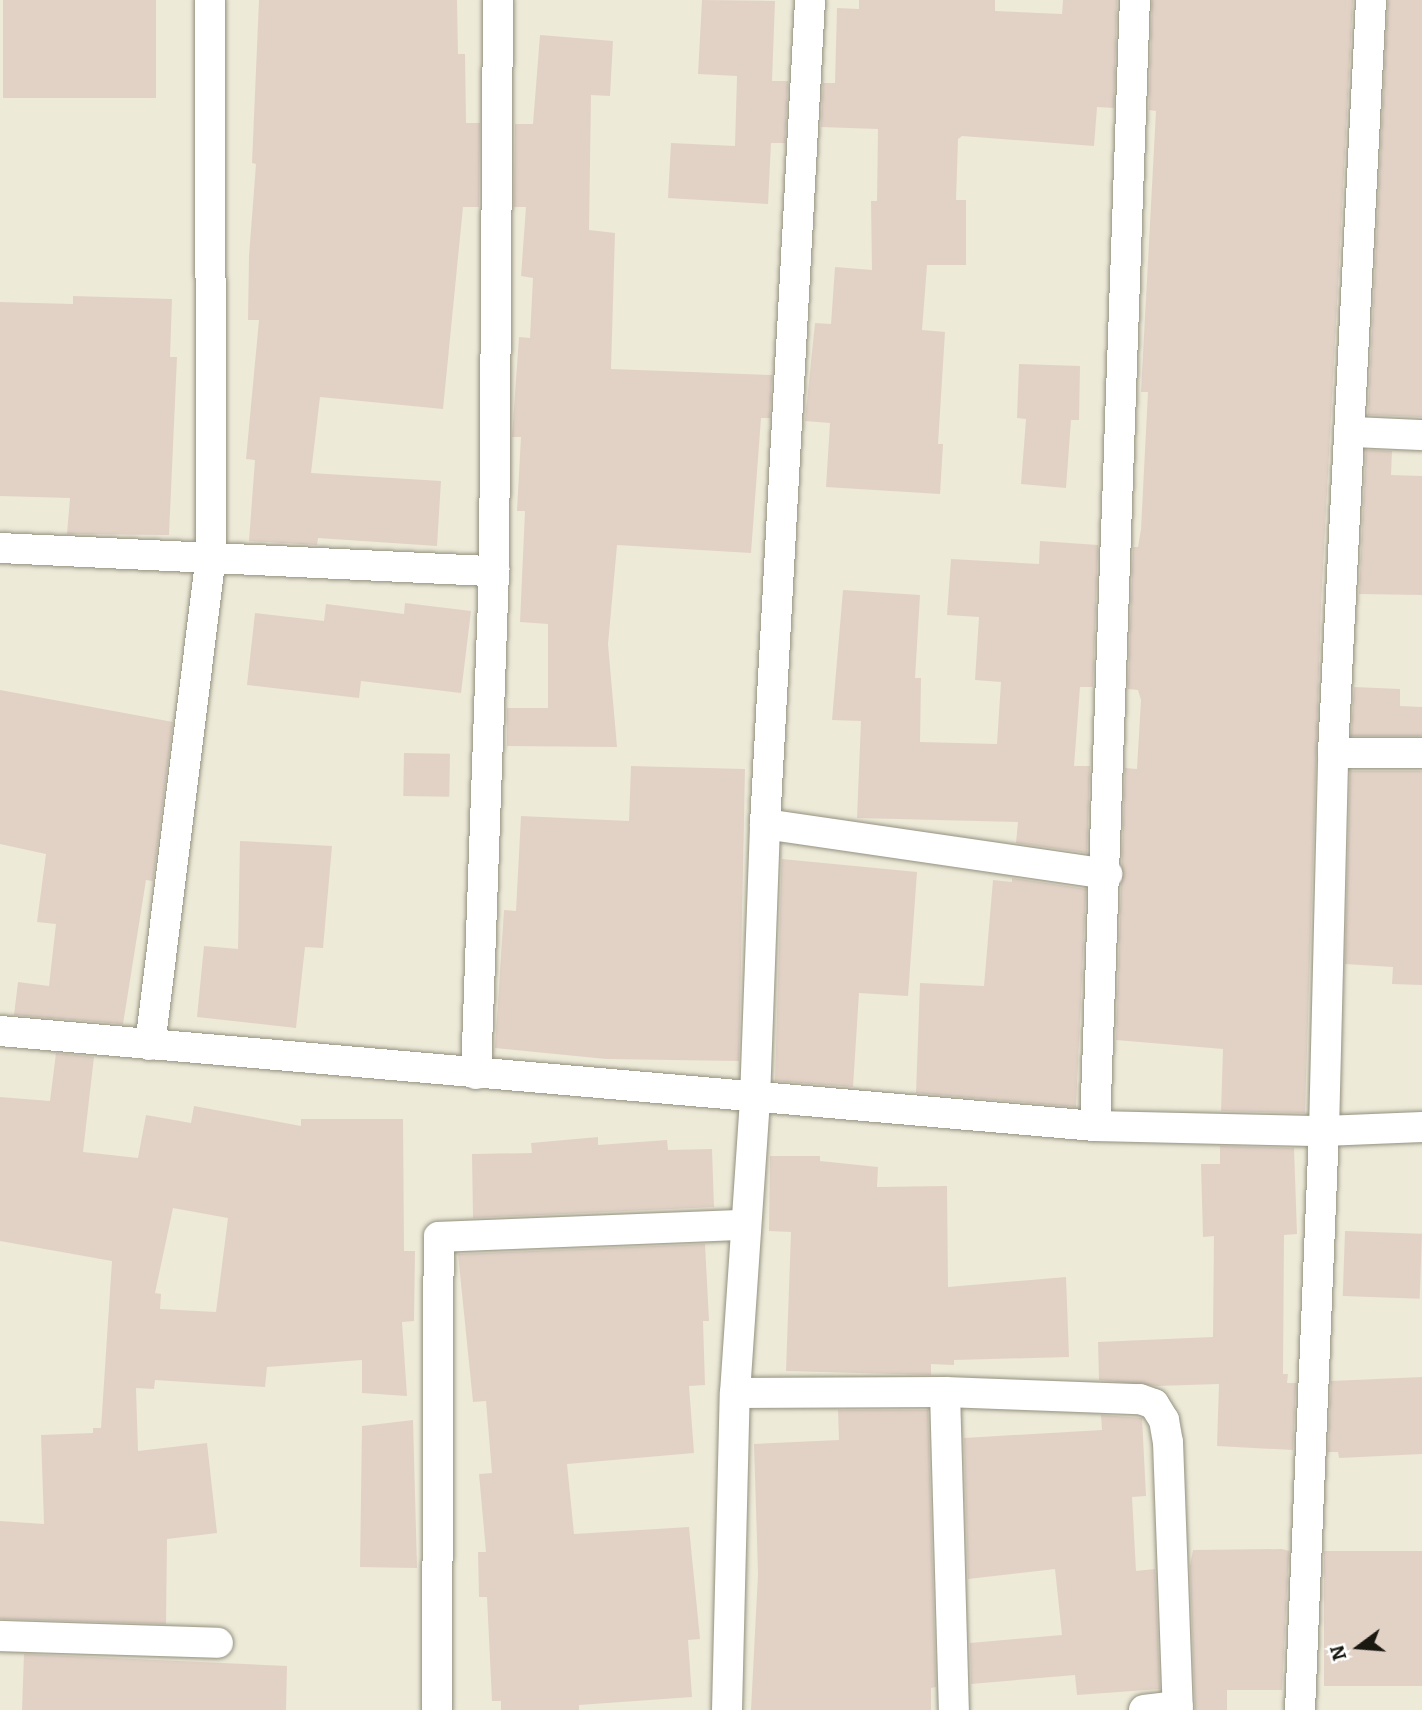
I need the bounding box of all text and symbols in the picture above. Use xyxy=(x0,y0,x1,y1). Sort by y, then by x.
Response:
north arrow xyxy=(1324,1612,1394,1682)
text: N xyxy=(1325,1643,1351,1663)

